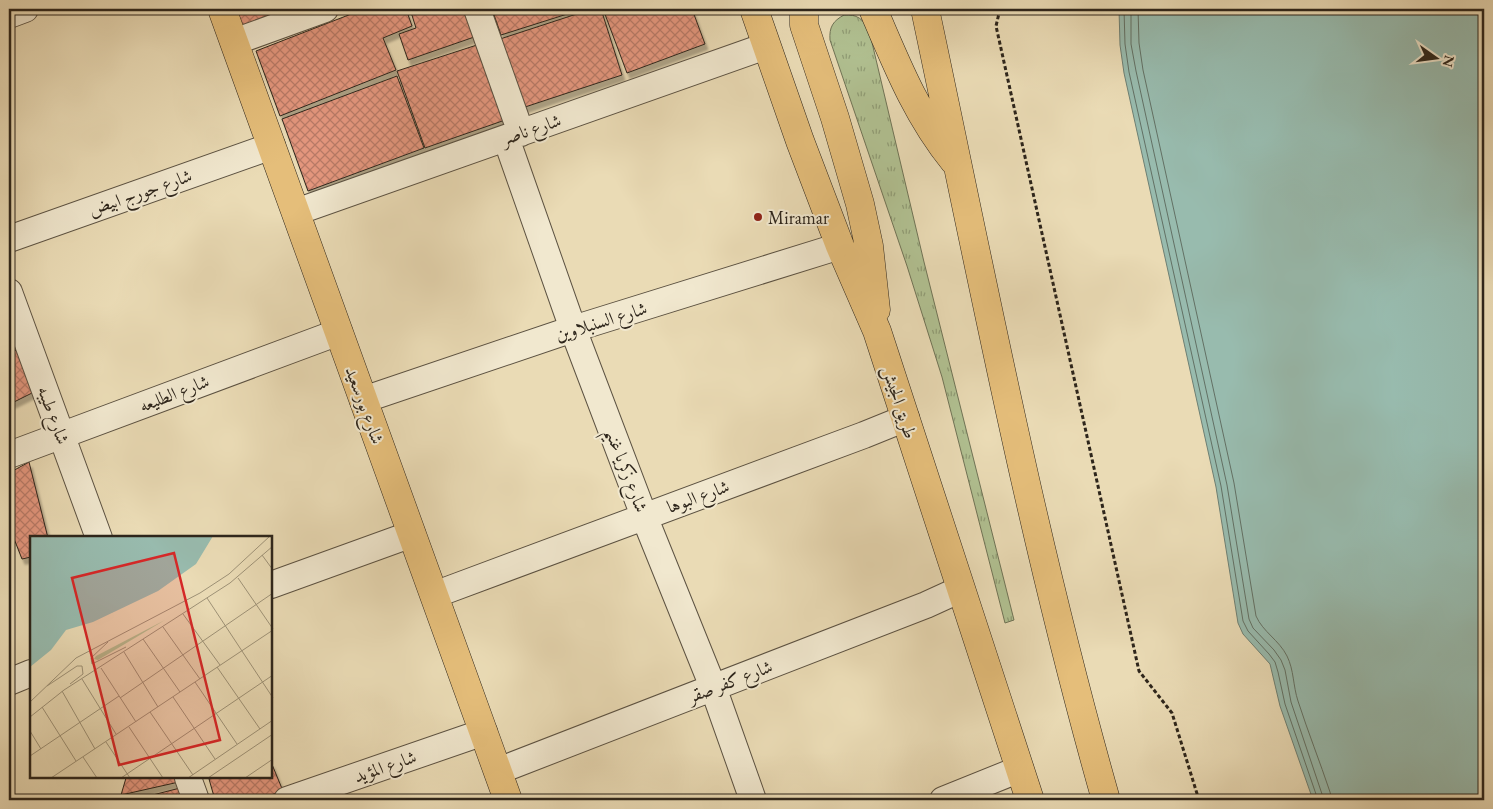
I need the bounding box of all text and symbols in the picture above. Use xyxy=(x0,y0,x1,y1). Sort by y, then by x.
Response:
north arrow xyxy=(1410,32,1460,82)
text: N xyxy=(1438,53,1459,69)
street label: شارع ناصر xyxy=(496,108,565,154)
street label: شارع جورج ابيض xyxy=(85,164,197,225)
place label: Miramar xyxy=(768,206,829,229)
marker: Miramar xyxy=(752,211,764,223)
street label: شارع السنبلاوين xyxy=(552,296,651,350)
street label: طريق الجيش xyxy=(876,362,923,442)
street label: شارع بورسعيد xyxy=(337,363,390,449)
street label: شارع الطليعه xyxy=(136,369,214,421)
street label: شارع طيبه xyxy=(29,383,75,449)
street label: شارع زكريا غنيم xyxy=(594,425,654,518)
street label: شارع البوها xyxy=(664,474,734,522)
inset map xyxy=(30,536,272,779)
street label: شارع كفر صقر xyxy=(683,654,777,712)
street label: شارع المؤيد xyxy=(351,745,421,791)

